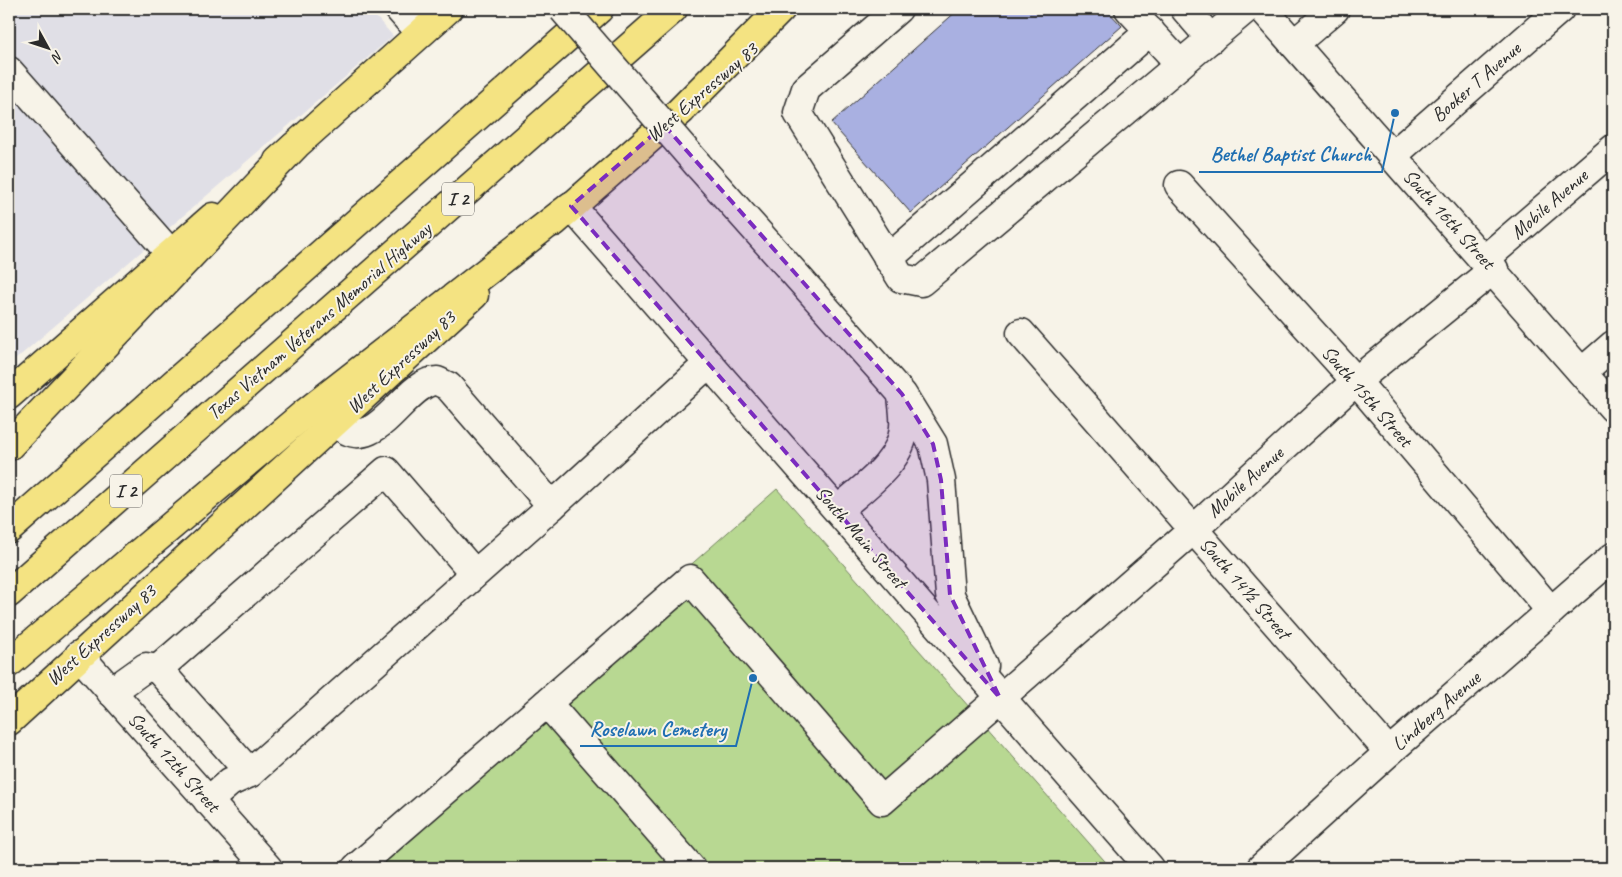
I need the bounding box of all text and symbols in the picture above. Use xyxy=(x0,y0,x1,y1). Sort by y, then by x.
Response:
north arrow xyxy=(22,22,72,72)
street label: West Expressway 83 xyxy=(641,35,764,147)
street label: Booker T Avenue xyxy=(1426,35,1527,128)
text: N xyxy=(47,47,67,67)
callout: Bethel Baptist Church xyxy=(1199,136,1382,172)
text: Bethel Baptist Church xyxy=(1210,141,1373,167)
street label: Mobile Avenue xyxy=(1505,163,1594,244)
street label: South 16th Street xyxy=(1397,164,1502,276)
road number: I 2 xyxy=(442,182,474,215)
street label: Texas Vietnam Veterans Memorial Highway xyxy=(202,215,438,425)
street label: West Expressway 83 xyxy=(341,304,462,419)
street label: South 15th Street xyxy=(1316,340,1419,454)
street label: Mobile Avenue xyxy=(1201,440,1290,523)
road number: I 2 xyxy=(110,474,142,508)
street label: South Main Street xyxy=(810,481,914,596)
street label: South 14½ Street xyxy=(1194,532,1298,647)
street label: West Expressway 83 xyxy=(41,578,163,691)
street label: Lindberg Avenue xyxy=(1386,665,1487,756)
street label: South 12th Street xyxy=(122,707,227,819)
callout: Roselawn Cemetery xyxy=(580,710,736,746)
text: Roselawn Cemetery xyxy=(590,716,728,743)

